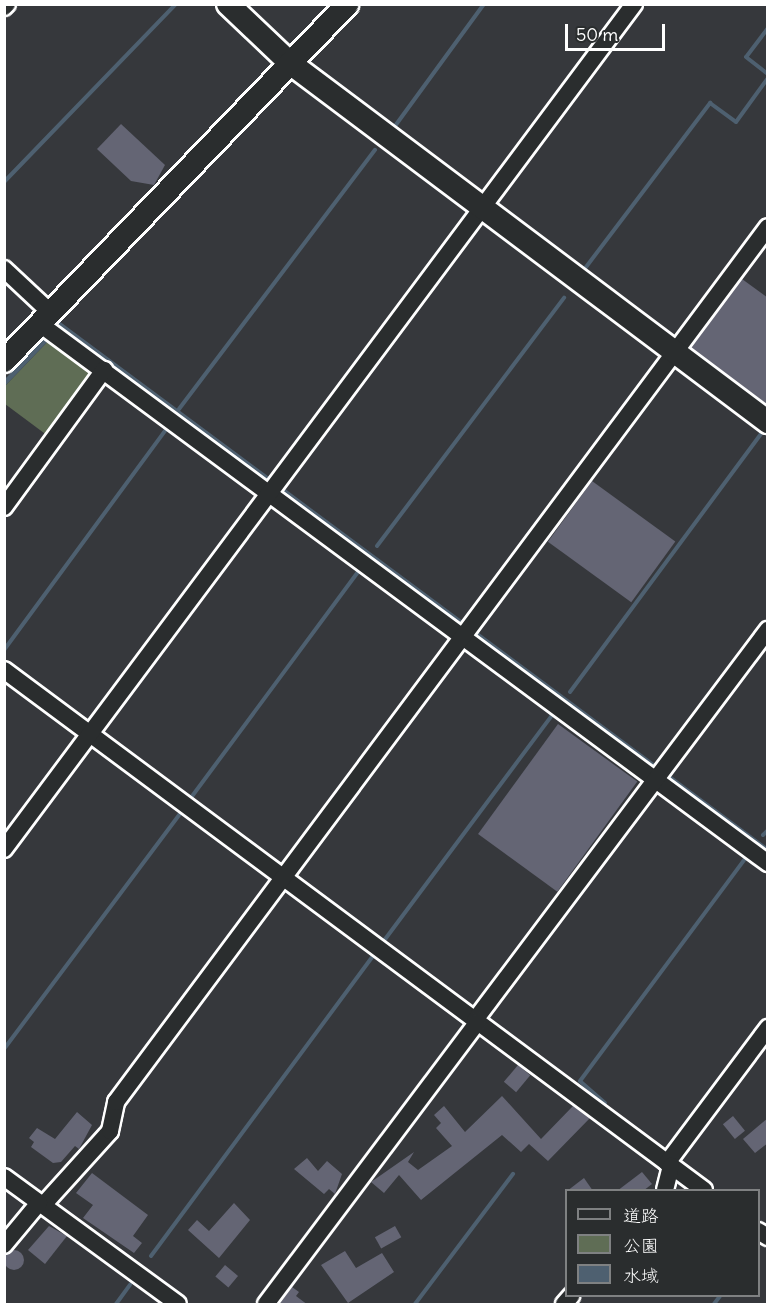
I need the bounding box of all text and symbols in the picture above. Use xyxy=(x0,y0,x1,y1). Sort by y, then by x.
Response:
scale bar xyxy=(568,12,668,50)
text: 50 m xyxy=(576,23,618,46)
legend xyxy=(565,1189,760,1297)
text: 道路 xyxy=(623,1204,659,1227)
text: 公園 xyxy=(623,1234,659,1257)
text: 水域 xyxy=(623,1264,659,1287)

